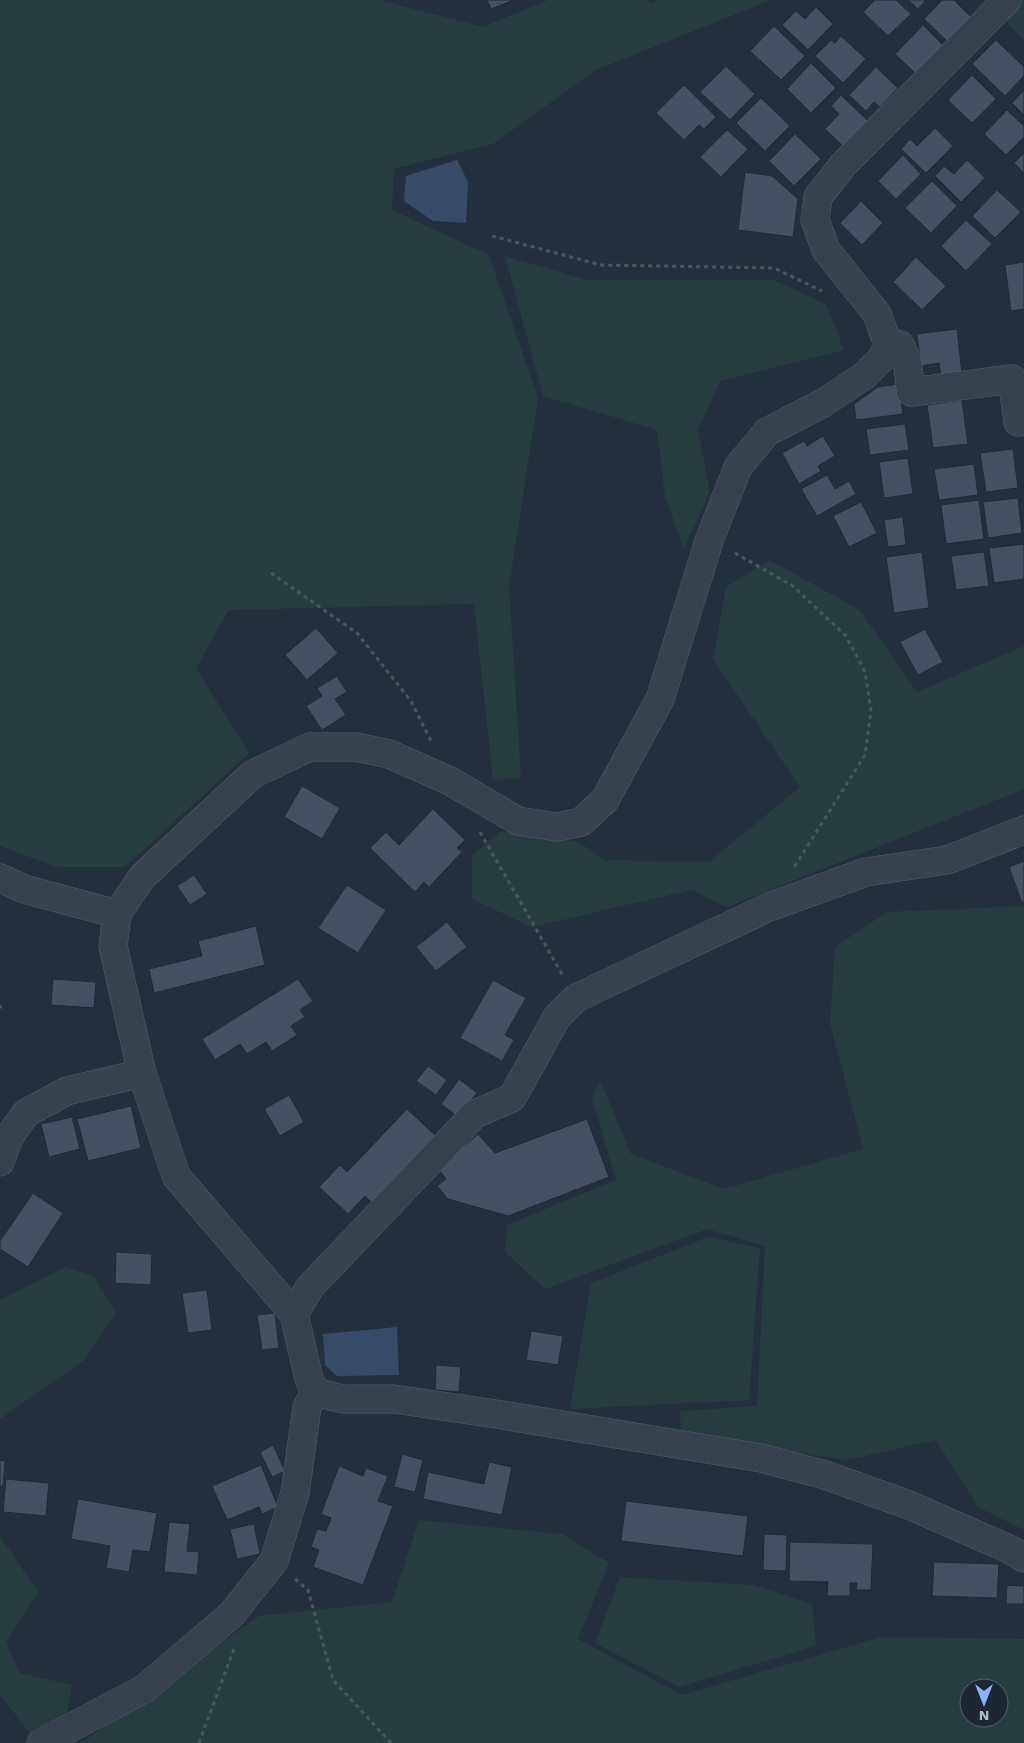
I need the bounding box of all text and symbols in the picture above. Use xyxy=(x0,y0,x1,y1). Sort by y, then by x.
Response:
north arrow xyxy=(959,1678,1009,1728)
text: N xyxy=(979,1708,989,1724)

